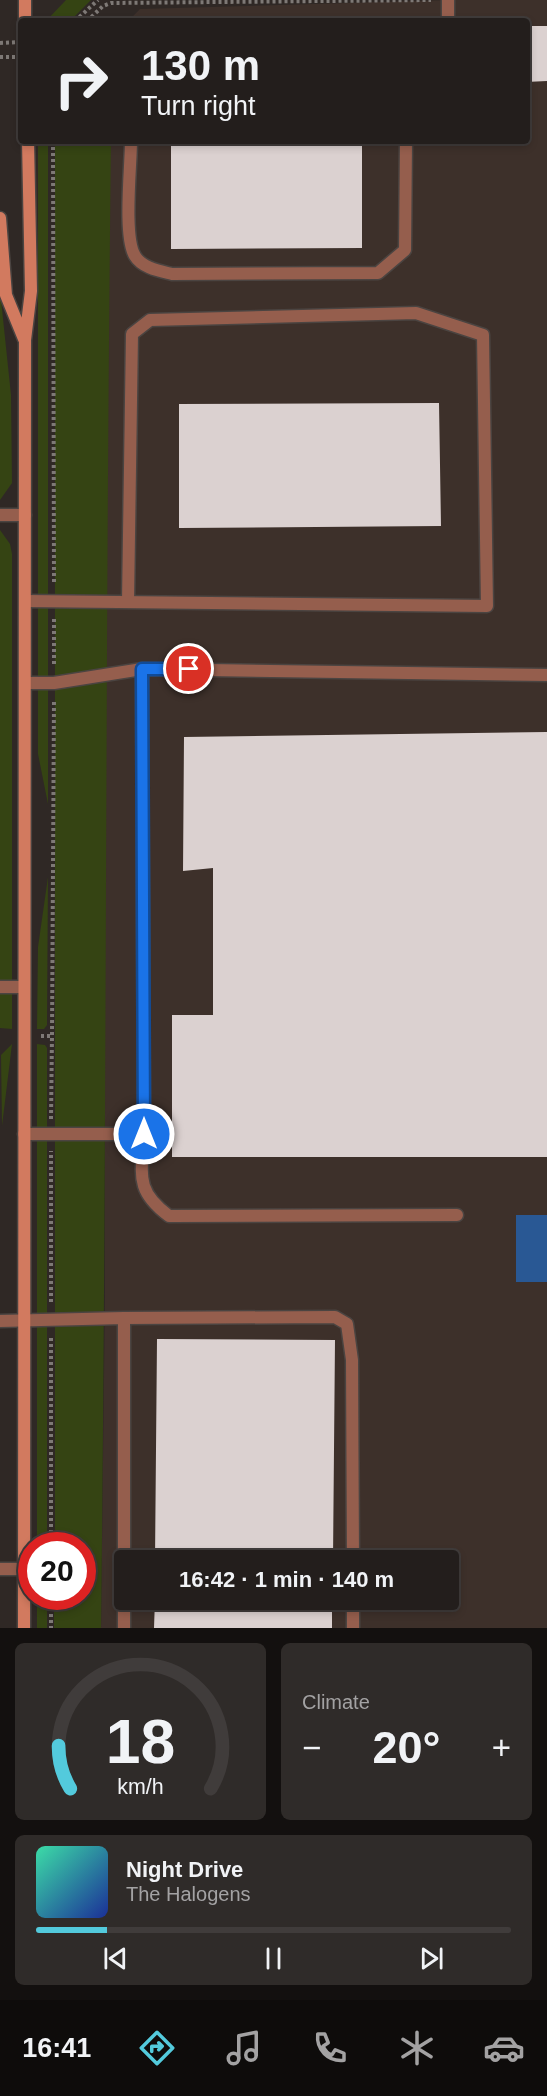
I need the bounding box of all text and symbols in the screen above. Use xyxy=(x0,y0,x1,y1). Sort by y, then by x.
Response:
icon: right xyxy=(42,42,120,120)
text: 130 m xyxy=(141,42,260,89)
text: Turn right xyxy=(141,91,256,121)
pin xyxy=(163,643,214,694)
icon: arrive xyxy=(172,652,205,685)
position arrow xyxy=(112,1102,176,1166)
speed limit sign: 20 xyxy=(18,1532,96,1610)
text: 16:42 · 1 min · 140 m xyxy=(179,1567,394,1592)
text: Climate xyxy=(302,1691,370,1713)
text: 18 xyxy=(106,1707,175,1776)
text: 20° xyxy=(372,1722,441,1773)
text: − xyxy=(302,1729,321,1766)
text: + xyxy=(492,1729,511,1766)
text: km/h xyxy=(117,1775,164,1799)
text: Night Drive xyxy=(126,1857,243,1882)
text: The Halogens xyxy=(126,1883,251,1905)
icon: previous xyxy=(99,1942,132,1975)
icon: pause xyxy=(257,1942,290,1975)
icon: next xyxy=(415,1942,448,1975)
icon: directions xyxy=(136,2027,178,2069)
icon: music xyxy=(223,2027,265,2069)
icon: phone xyxy=(309,2027,351,2069)
icon: climate xyxy=(396,2027,438,2069)
icon: car xyxy=(483,2027,525,2069)
text: 16:41 xyxy=(22,2033,91,2063)

